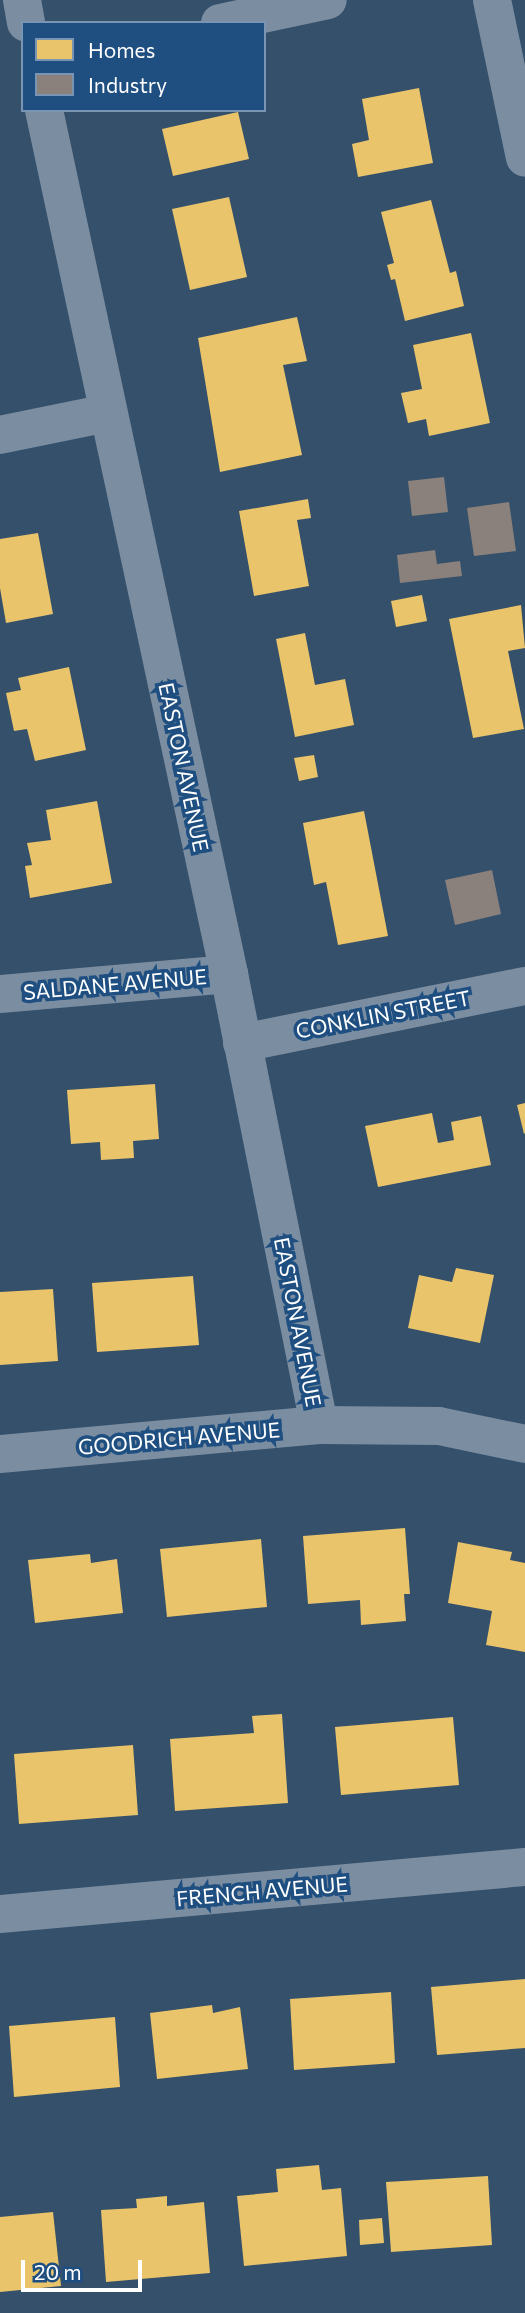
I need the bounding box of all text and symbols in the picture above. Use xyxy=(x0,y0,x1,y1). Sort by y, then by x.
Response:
legend xyxy=(21,21,266,112)
text: Homes xyxy=(88,37,155,62)
text: Industry xyxy=(88,72,167,97)
street label: EASTON AVENUE xyxy=(154,680,214,854)
street label: SALDANE AVENUE xyxy=(22,963,208,1005)
street label: CONKLIN STREET xyxy=(294,985,472,1043)
street label: EASTON AVENUE xyxy=(269,1235,327,1409)
street label: GOODRICH AVENUE xyxy=(77,1417,281,1459)
street label: FRENCH AVENUE xyxy=(175,1871,349,1911)
scale bar xyxy=(24,2246,145,2290)
text: 20 m xyxy=(34,2259,82,2284)

